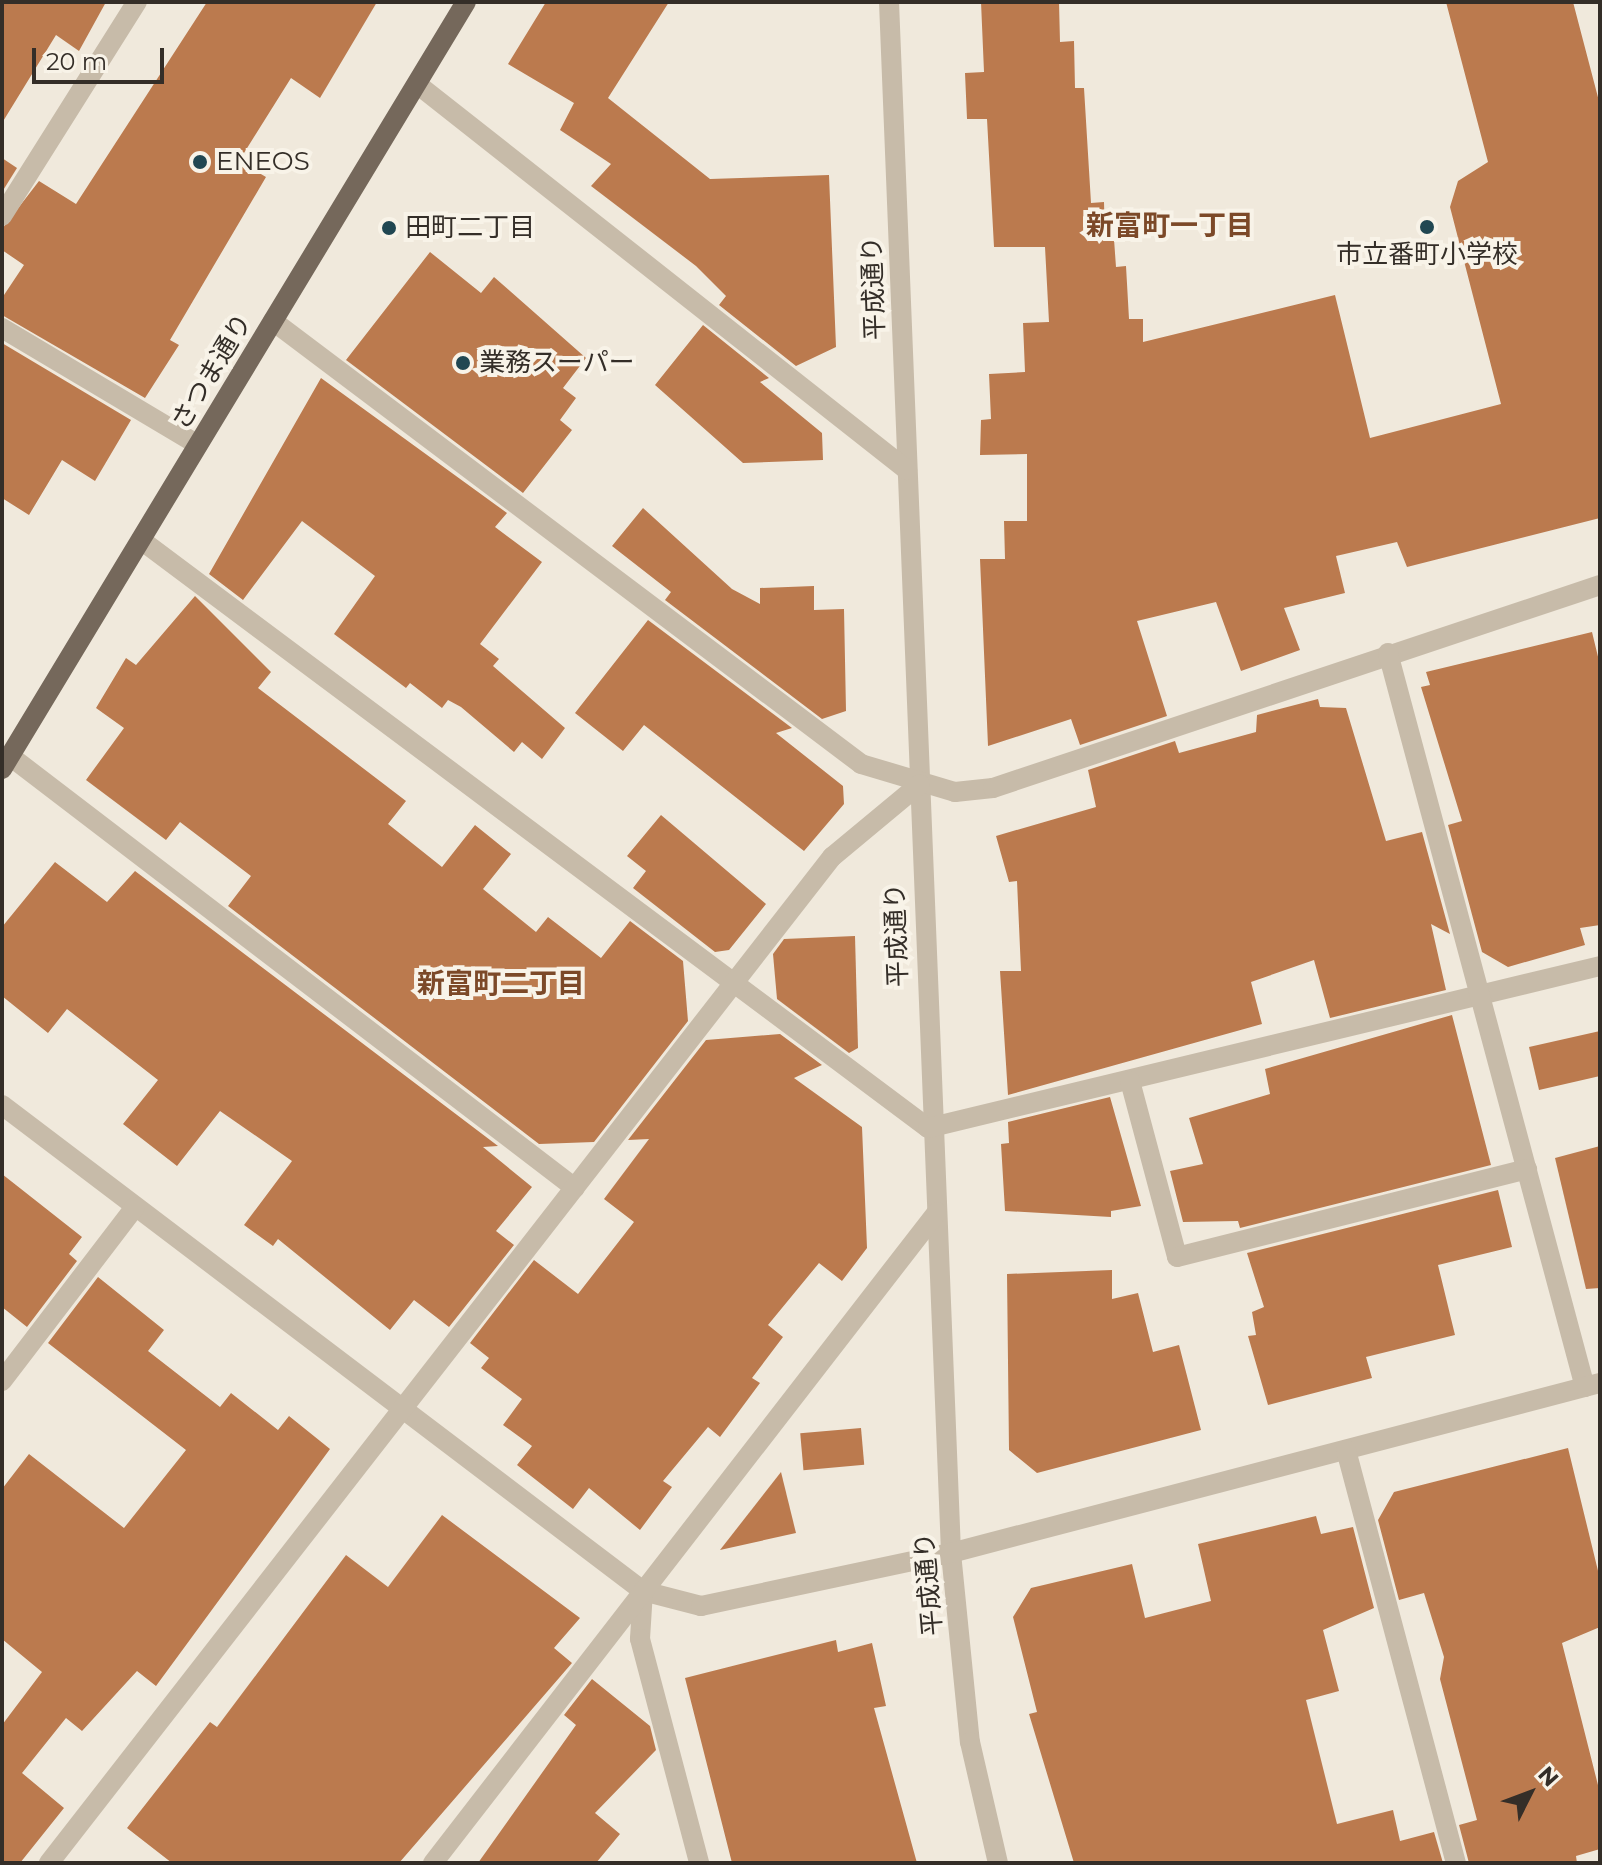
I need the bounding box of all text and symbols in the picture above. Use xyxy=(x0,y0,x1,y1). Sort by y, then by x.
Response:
scale bar xyxy=(36,32,168,82)
text: 20 m xyxy=(46,47,107,76)
place label: ENEOS xyxy=(216,146,310,178)
marker: ENEOS xyxy=(191,153,209,171)
district label: 新富町一丁目 xyxy=(1086,208,1254,242)
place label: 田町二丁目 xyxy=(405,212,535,244)
marker: 市立番町小学校 xyxy=(1418,218,1436,236)
marker: 田町二丁目 xyxy=(380,219,398,237)
street label: 平成通り xyxy=(857,235,891,341)
place label: 市立番町小学校 xyxy=(1336,239,1518,271)
street label: さつま通り xyxy=(165,308,259,436)
place label: 業務スーパー xyxy=(479,347,635,379)
marker: 業務スーパー xyxy=(454,354,472,372)
street label: 平成通り xyxy=(880,882,914,988)
district label: 新富町二丁目 xyxy=(417,966,585,1000)
street label: 平成通り xyxy=(909,1531,949,1637)
north arrow xyxy=(1490,1753,1570,1833)
text: N xyxy=(1532,1761,1564,1792)

